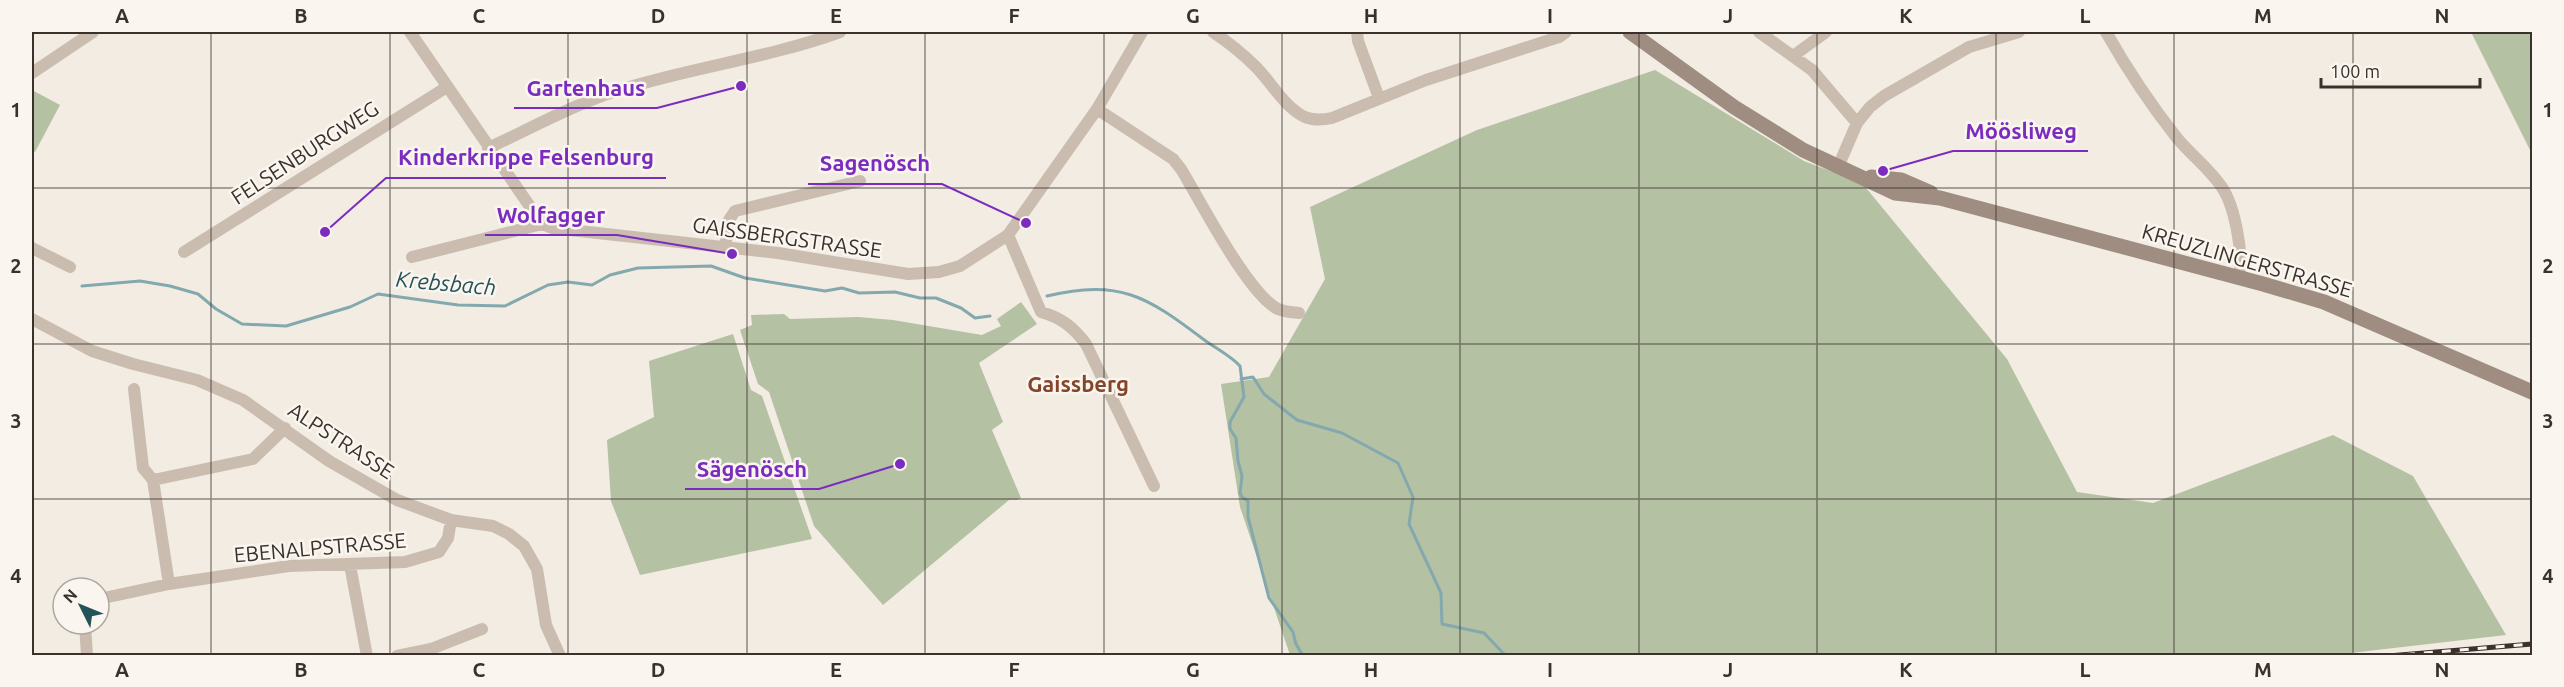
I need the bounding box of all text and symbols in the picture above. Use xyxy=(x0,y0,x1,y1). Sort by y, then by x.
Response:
text: A xyxy=(115,4,129,27)
text: B xyxy=(294,4,308,27)
text: C xyxy=(473,4,486,27)
text: D xyxy=(651,4,665,27)
text: E xyxy=(830,4,842,27)
text: F xyxy=(1008,4,1020,27)
text: G xyxy=(1186,4,1200,27)
text: H xyxy=(1364,4,1378,27)
text: I xyxy=(1547,4,1553,27)
text: J xyxy=(1723,4,1733,27)
text: K xyxy=(1899,4,1913,27)
text: L xyxy=(2080,4,2091,27)
text: M xyxy=(2254,4,2272,27)
text: N xyxy=(2435,4,2449,27)
scale bar xyxy=(2321,51,2480,89)
text: 100 m xyxy=(2330,61,2380,81)
callout: Gartenhaus xyxy=(514,68,657,108)
text: Gartenhaus xyxy=(527,75,645,100)
street label: FELSENBURGWEG xyxy=(226,96,383,209)
text: 1 xyxy=(10,98,22,121)
text: 1 xyxy=(2542,98,2554,121)
callout: Möösliweg xyxy=(1953,111,2088,151)
text: Möösliweg xyxy=(1965,118,2077,143)
callout: Kinderkrippe Felsenburg xyxy=(386,138,666,178)
text: Kinderkrippe Felsenburg xyxy=(398,144,654,169)
callout: Sagenösch xyxy=(808,144,942,184)
text: Sagenösch xyxy=(820,150,930,175)
callout: Wolfagger xyxy=(485,195,617,235)
text: Wolfagger xyxy=(497,202,605,227)
street label: GAISSBERGSTRASSE xyxy=(691,212,883,262)
street label: KREUZLINGERSTRASSE xyxy=(2139,219,2355,302)
text: 2 xyxy=(10,254,22,277)
text: 2 xyxy=(2542,254,2554,277)
water label: Krebsbach xyxy=(395,266,497,299)
district label: Gaissberg xyxy=(1027,371,1129,396)
street label: ALPSTRASSE xyxy=(284,397,399,483)
text: 3 xyxy=(10,409,22,432)
text: 3 xyxy=(2542,409,2554,432)
callout: Sägenösch xyxy=(685,449,819,489)
text: Sägenösch xyxy=(697,456,807,481)
street label: EBENALPSTRASSE xyxy=(233,528,407,566)
text: 4 xyxy=(10,564,22,587)
text: 4 xyxy=(2542,564,2554,587)
north arrow xyxy=(51,576,111,636)
text: N xyxy=(59,585,81,606)
text: A xyxy=(115,658,129,681)
text: B xyxy=(294,658,308,681)
text: C xyxy=(473,658,486,681)
text: D xyxy=(651,658,665,681)
text: E xyxy=(830,658,842,681)
text: F xyxy=(1008,658,1020,681)
text: G xyxy=(1186,658,1200,681)
text: H xyxy=(1364,658,1378,681)
text: I xyxy=(1547,658,1553,681)
text: J xyxy=(1723,658,1733,681)
text: K xyxy=(1899,658,1913,681)
text: L xyxy=(2080,658,2091,681)
text: M xyxy=(2254,658,2272,681)
text: N xyxy=(2435,658,2449,681)

